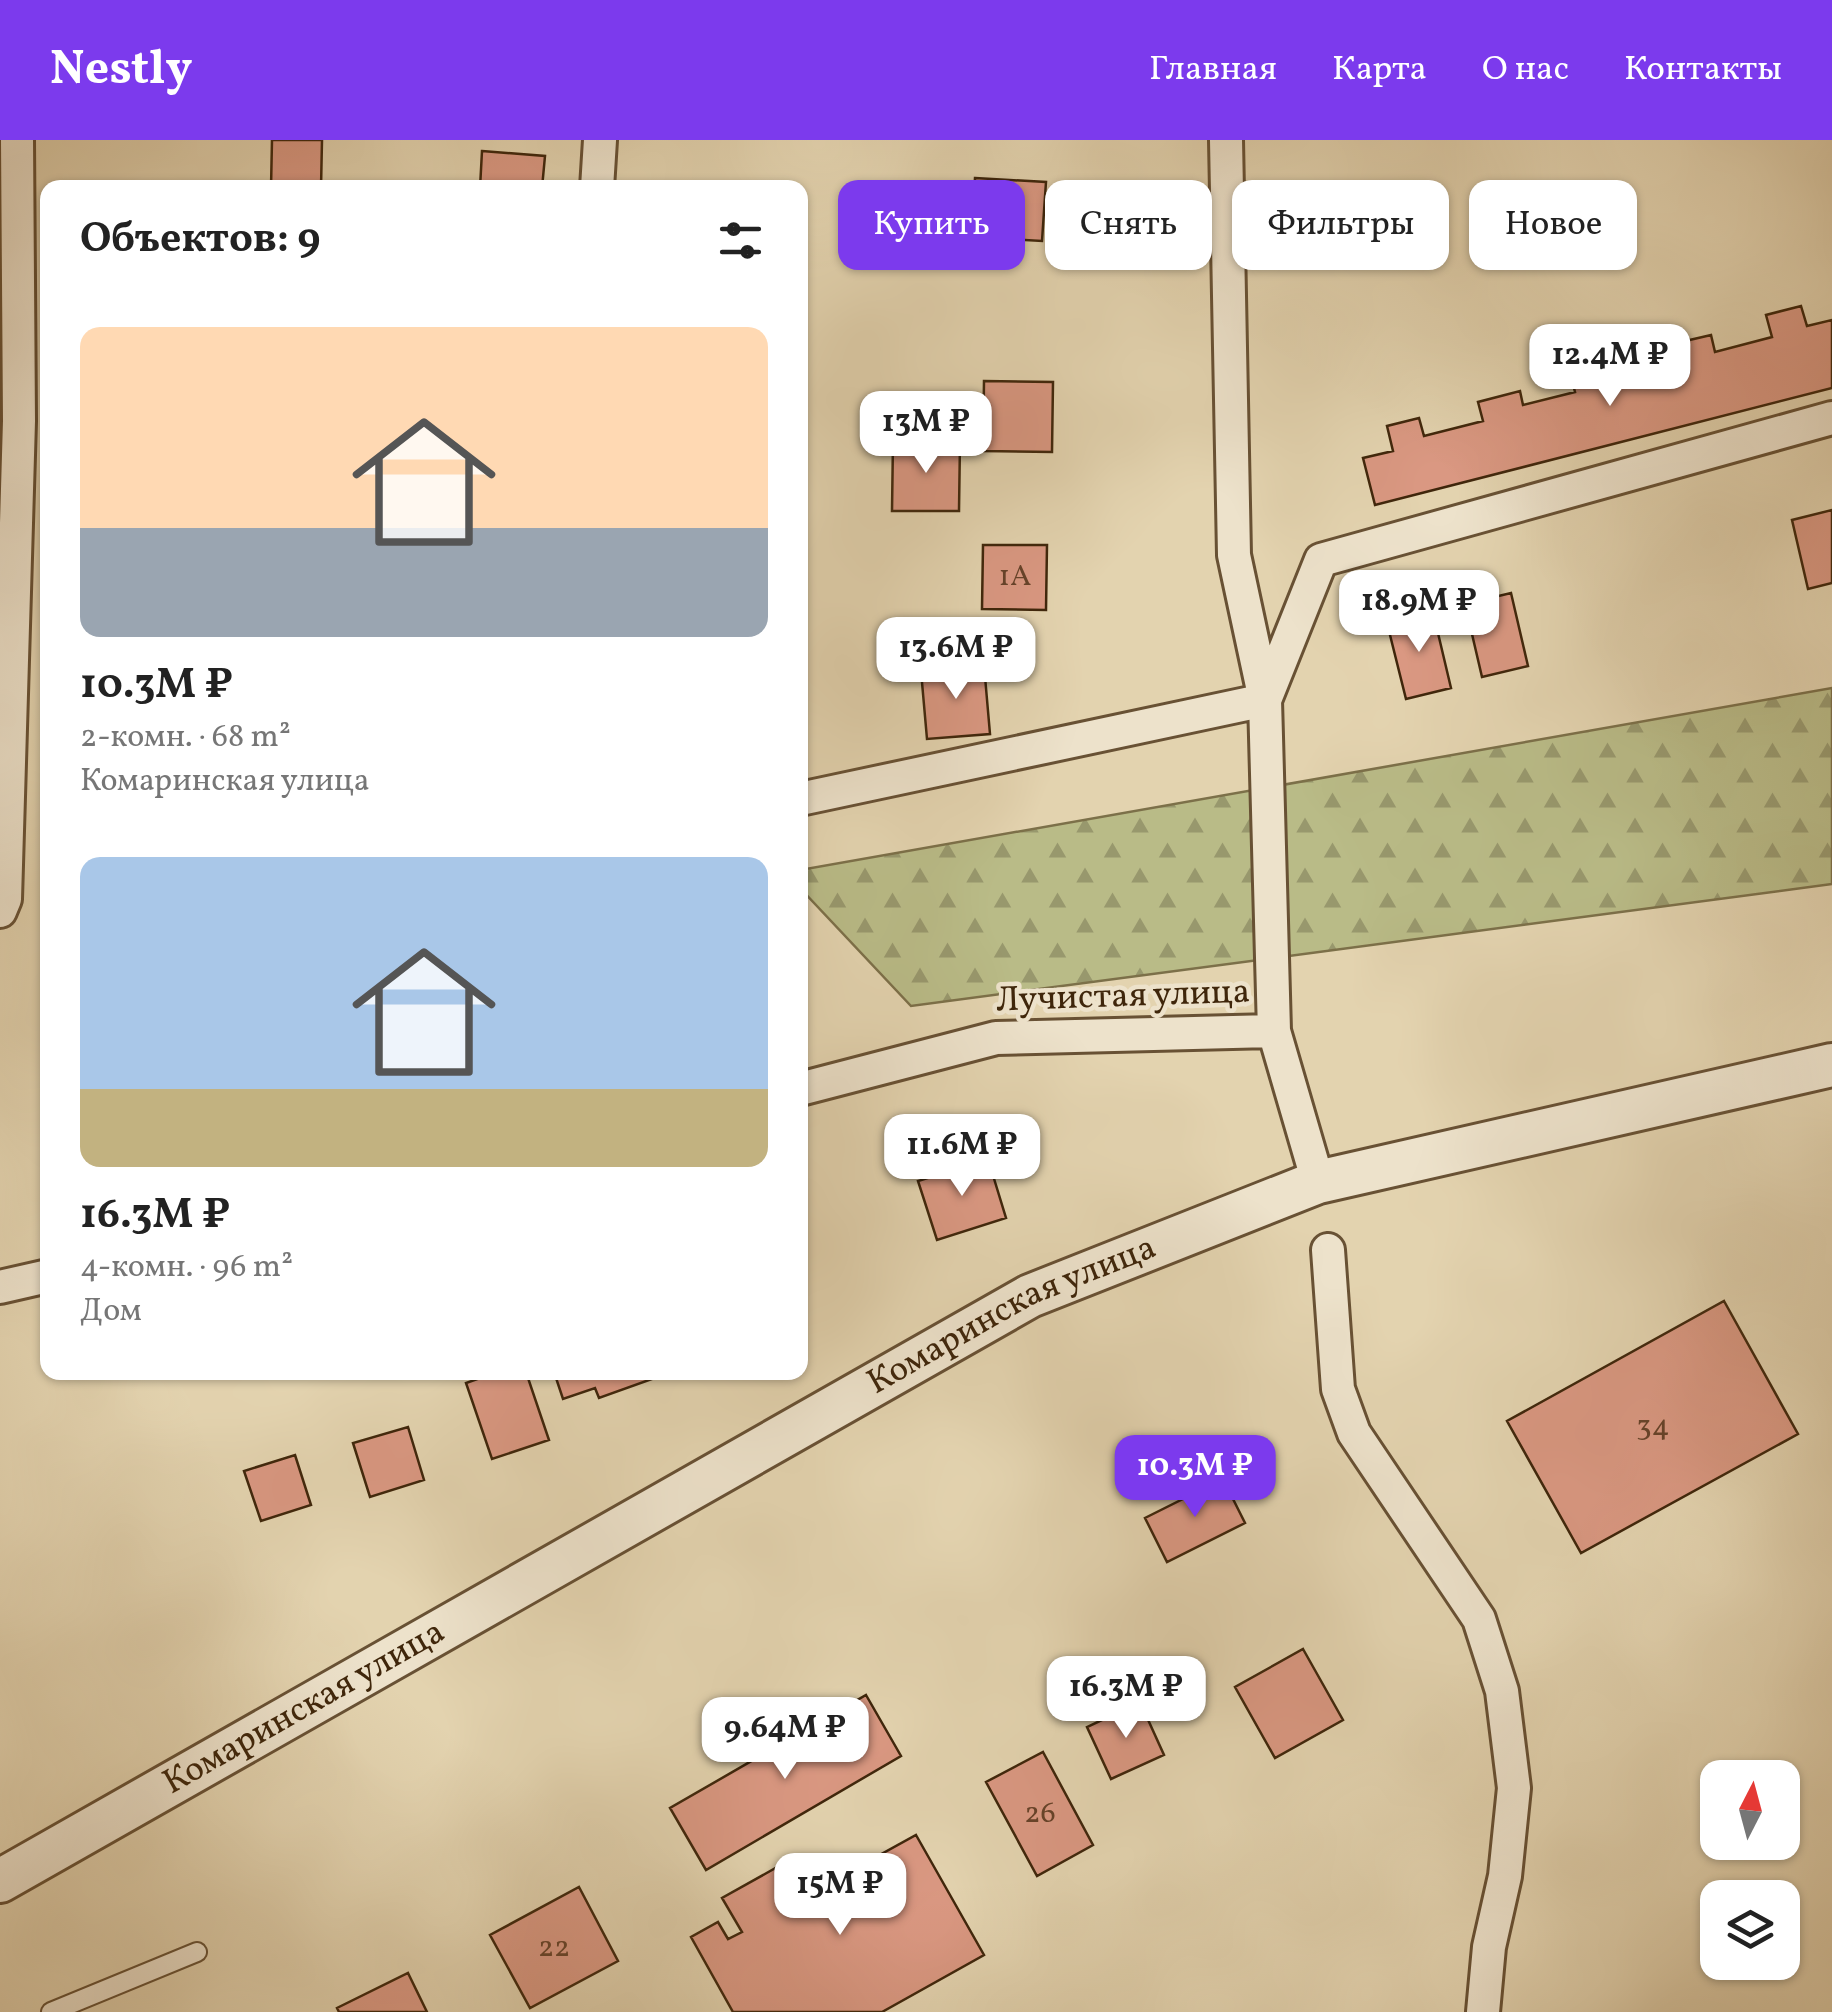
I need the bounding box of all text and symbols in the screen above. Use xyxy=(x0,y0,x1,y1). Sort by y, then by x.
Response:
text: Nestly xyxy=(50,37,192,104)
text: Главная xyxy=(1149,46,1277,94)
text: Карта xyxy=(1332,46,1427,94)
text: О нас xyxy=(1482,46,1569,94)
text: Контакты xyxy=(1624,46,1782,94)
chip: Купить xyxy=(838,180,1025,270)
chip: Снять xyxy=(1045,180,1212,270)
chip: Фильтры xyxy=(1232,180,1449,270)
chip: Новое xyxy=(1469,180,1637,270)
text: Объектов: 9 xyxy=(80,211,320,270)
icon: filters xyxy=(713,213,768,268)
pin: 12.4M ₽ xyxy=(1518,324,1702,409)
text: 12.4M ₽ xyxy=(1551,334,1669,378)
pin: 13M ₽ xyxy=(856,391,996,476)
icon: home xyxy=(334,392,514,572)
text: 13M ₽ xyxy=(882,401,970,445)
house number: 1А xyxy=(999,556,1031,598)
pin: 18.9M ₽ xyxy=(1327,570,1511,655)
text: 18.9M ₽ xyxy=(1361,580,1477,624)
pin: 13.6M ₽ xyxy=(864,617,1048,702)
text: 13.6M ₽ xyxy=(898,627,1014,671)
text: 10.3M ₽ xyxy=(80,657,233,716)
text: 2-комн. · 68 m² xyxy=(80,716,291,760)
text: Комаринская улица xyxy=(80,760,370,804)
icon: home xyxy=(334,922,514,1102)
street label: Лучистая улица xyxy=(995,969,1251,1025)
pin: 11.6M ₽ xyxy=(870,1114,1054,1199)
text: 11.6M ₽ xyxy=(906,1124,1018,1168)
text: 16.3M ₽ xyxy=(80,1187,230,1246)
street label: Комаринская улица xyxy=(859,1224,1163,1407)
text: 4-комн. · 96 m² xyxy=(80,1246,293,1290)
text: Дом xyxy=(80,1290,142,1334)
house number: 34 xyxy=(1636,1406,1670,1448)
pin: 10.3M ₽ xyxy=(1103,1435,1287,1520)
text: 10.3M ₽ xyxy=(1137,1445,1253,1489)
street label: Комаринская улица xyxy=(155,1609,454,1807)
pin: 16.3M ₽ xyxy=(1034,1656,1218,1741)
text: 16.3M ₽ xyxy=(1069,1666,1183,1710)
pin: 9.64M ₽ xyxy=(693,1697,877,1782)
text: 9.64M ₽ xyxy=(724,1707,846,1751)
north arrow xyxy=(1700,1760,1800,1860)
map controls xyxy=(1700,1760,1800,1980)
house number: 26 xyxy=(1024,1793,1056,1835)
pin: 15M ₽ xyxy=(770,1853,910,1938)
text: 15M ₽ xyxy=(796,1863,884,1907)
button: layers xyxy=(1700,1880,1800,1980)
house number: 22 xyxy=(538,1927,570,1969)

